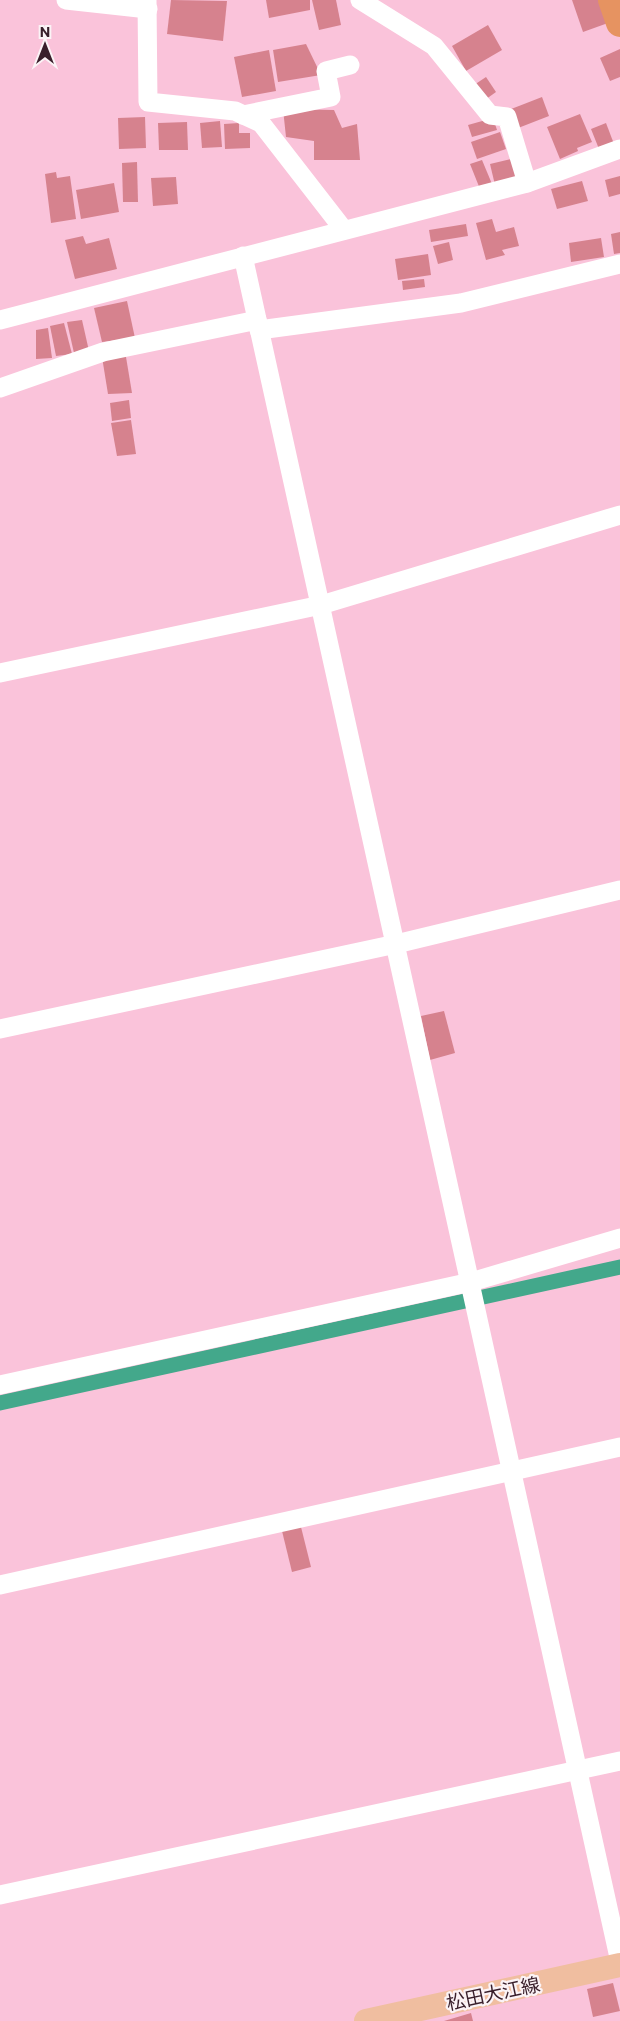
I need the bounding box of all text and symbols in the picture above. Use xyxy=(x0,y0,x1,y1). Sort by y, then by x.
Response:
north arrow xyxy=(20,20,70,70)
text: N xyxy=(40,23,50,40)
street label: 松田大江線 xyxy=(444,1972,542,2014)

